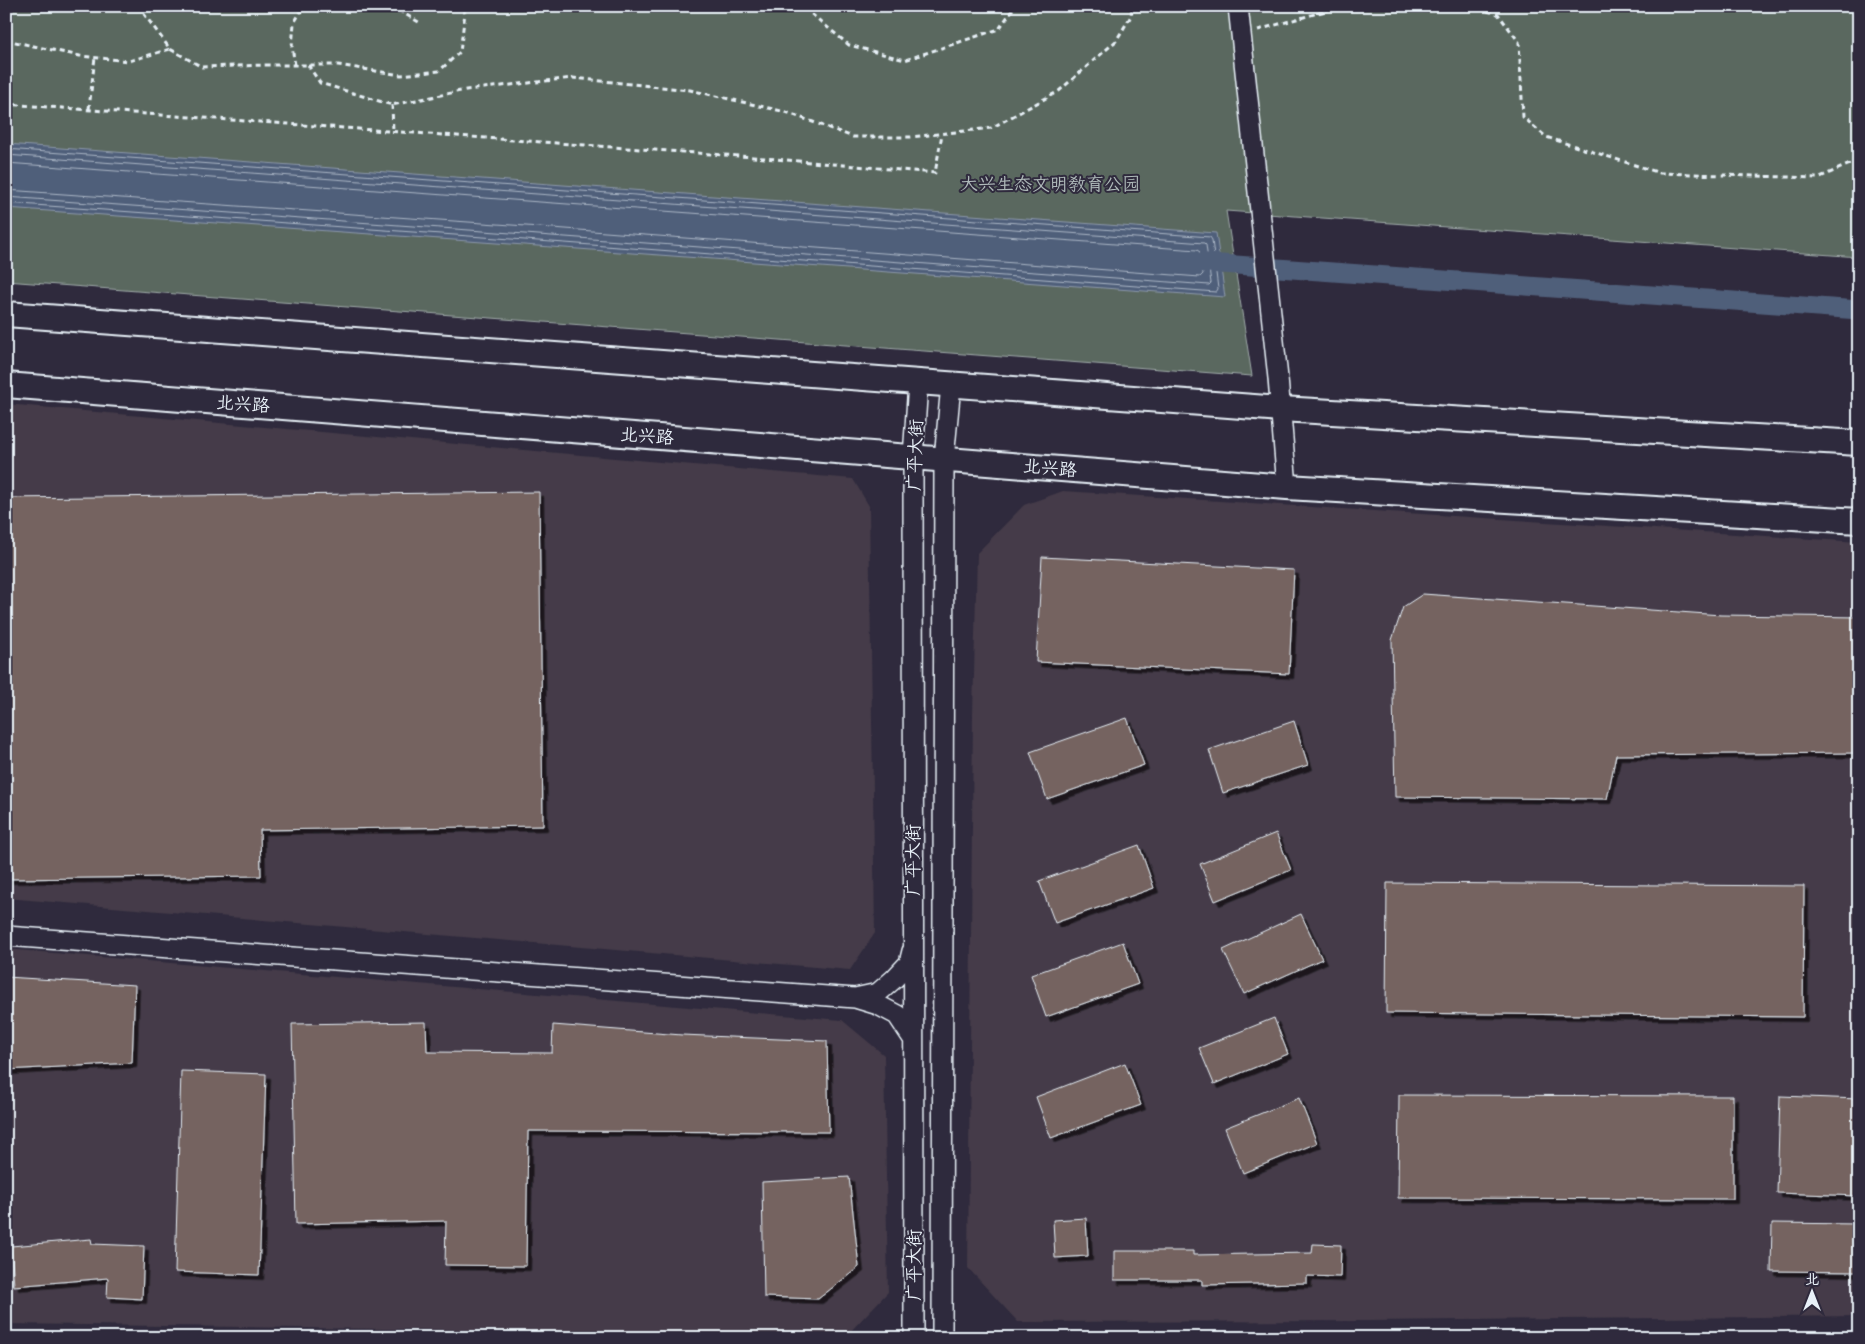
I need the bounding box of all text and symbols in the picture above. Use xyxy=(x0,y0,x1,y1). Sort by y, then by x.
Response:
park label: 大兴生态文明教育公园 xyxy=(960,173,1140,197)
street label: 北兴路 xyxy=(215,391,271,419)
street label: 广平大街 xyxy=(903,419,929,491)
street label: 北兴路 xyxy=(619,423,675,451)
street label: 北兴路 xyxy=(1022,455,1078,483)
street label: 广平大街 xyxy=(902,824,926,896)
street label: 广平大街 xyxy=(903,1229,927,1301)
north arrow xyxy=(1788,1266,1838,1316)
text: 北 xyxy=(1805,1271,1819,1289)

